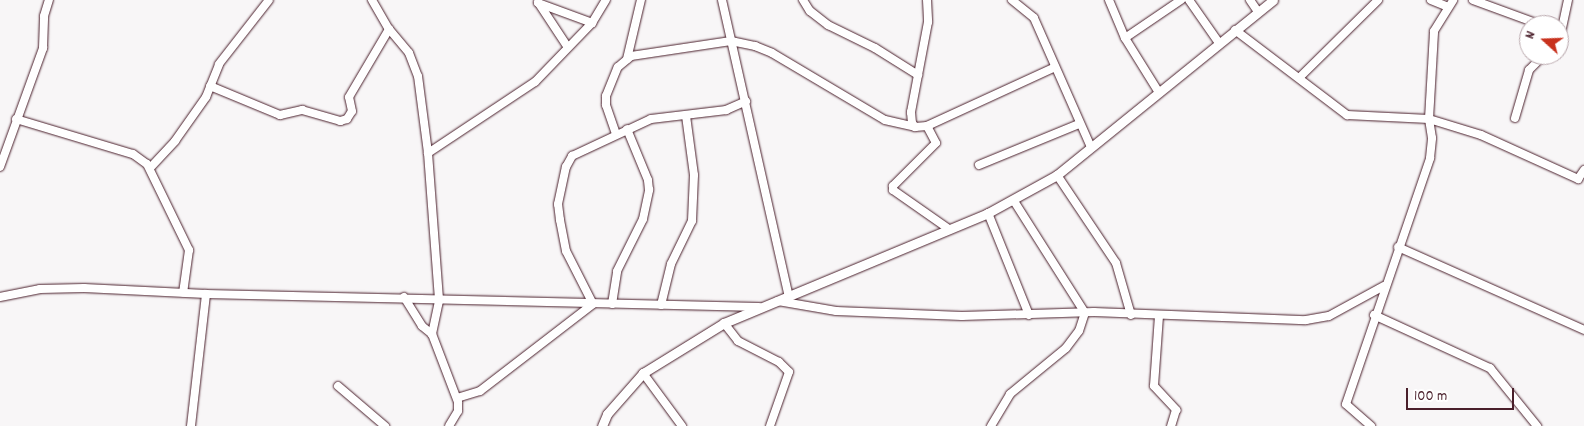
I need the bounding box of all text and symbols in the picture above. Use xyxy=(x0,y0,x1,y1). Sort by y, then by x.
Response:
north arrow xyxy=(1519,15,1569,65)
text: N xyxy=(1520,29,1541,42)
scale bar xyxy=(1409,378,1516,410)
text: 100 m xyxy=(1414,386,1447,408)

